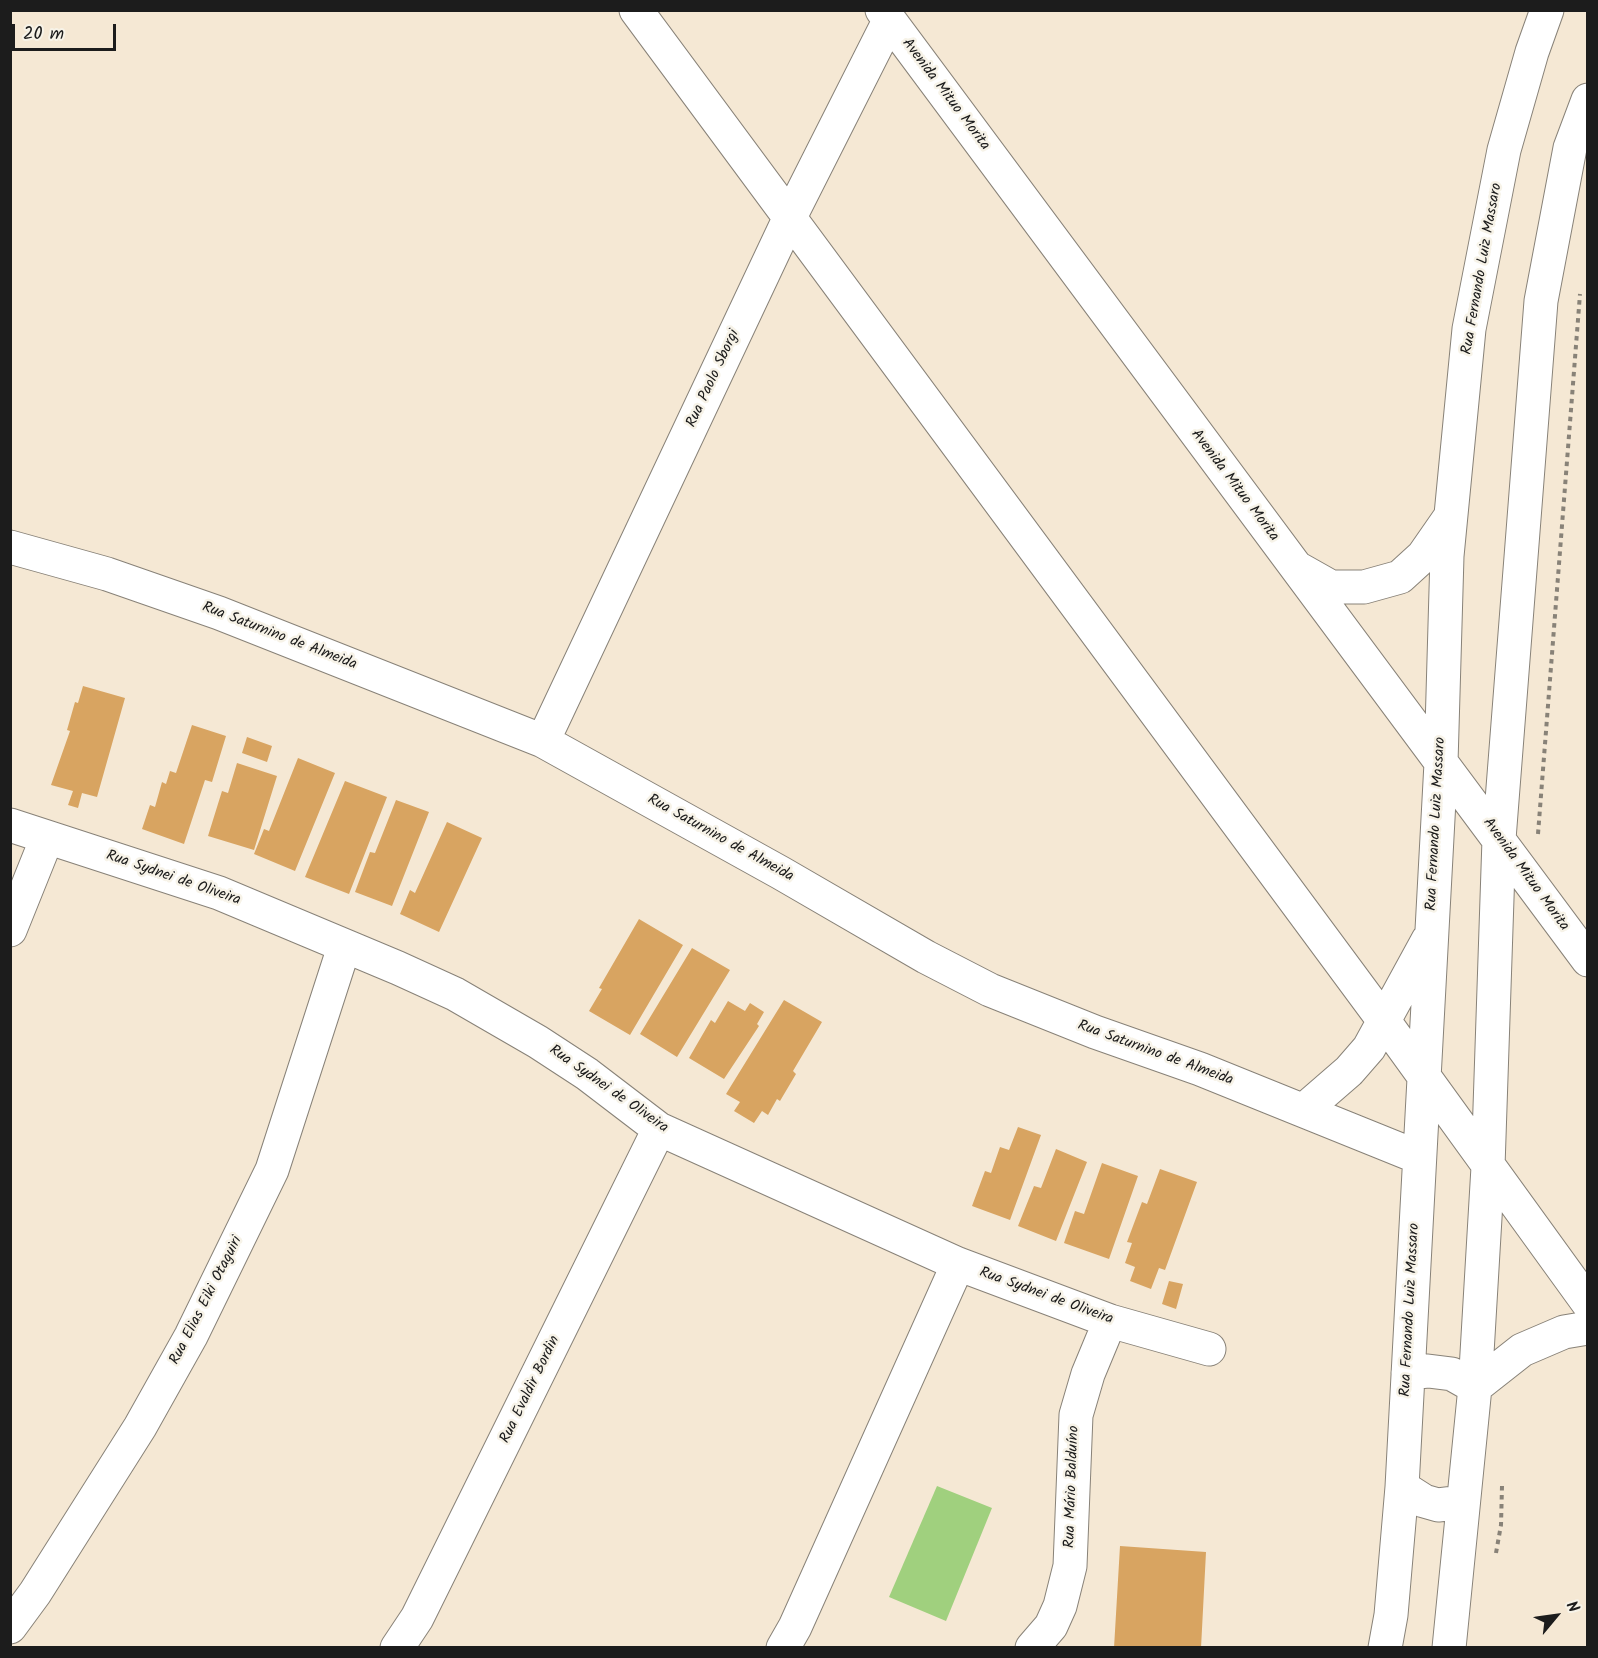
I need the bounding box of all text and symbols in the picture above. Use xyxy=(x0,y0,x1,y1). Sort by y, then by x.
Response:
scale bar xyxy=(15,12,118,50)
text: 20 m xyxy=(23,20,64,49)
street label: Avenida Mituo Morita xyxy=(897,35,993,155)
street label: Rua Fernando Luiz Massaro xyxy=(1459,182,1507,356)
street label: Rua Paolo Sborgi xyxy=(683,327,745,431)
street label: Avenida Mituo Morita xyxy=(1186,426,1282,546)
street label: Rua Saturnino de Almeida xyxy=(199,599,359,675)
street label: Rua Fernando Luiz Massaro xyxy=(1423,737,1451,911)
street label: Rua Saturnino de Almeida xyxy=(644,791,796,887)
street label: Avenida Mituo Morita xyxy=(1478,815,1572,935)
street label: Rua Sydnei de Oliveira xyxy=(103,848,243,910)
street label: Rua Saturnino de Almeida xyxy=(1075,1017,1235,1091)
street label: Rua Sydnei de Oliveira xyxy=(545,1042,671,1138)
street label: Rua Fernando Luiz Massaro xyxy=(1397,1223,1425,1397)
street label: Rua Elias Eiki Otaguiri xyxy=(167,1234,247,1368)
street label: Rua Sydnei de Oliveira xyxy=(977,1264,1115,1330)
street label: Rua Evaldir Bordin xyxy=(497,1333,565,1447)
street label: Rua Mário Balduíno xyxy=(1062,1425,1084,1549)
north arrow xyxy=(1526,1586,1586,1646)
text: N xyxy=(1559,1597,1586,1618)

